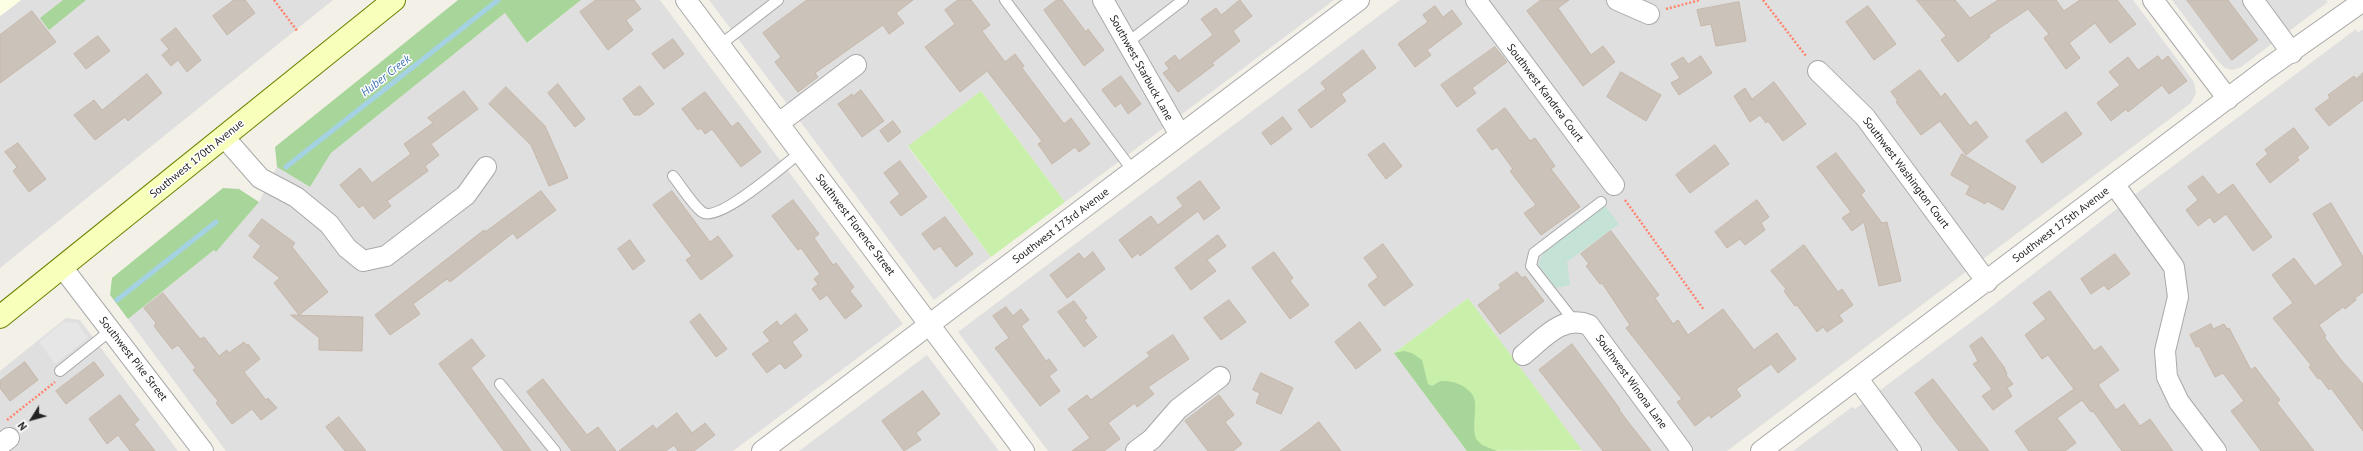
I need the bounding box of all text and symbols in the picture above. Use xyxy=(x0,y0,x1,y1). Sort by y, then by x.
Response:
street label: Southwest Starbuck Lane xyxy=(1106,13,1176,123)
street label: Southwest Kandrea Court xyxy=(1504,41,1586,145)
water label: Huber Creek xyxy=(358,52,414,100)
street label: Southwest Washington Court xyxy=(1860,115,1952,231)
street label: Southwest 170th Avenue xyxy=(147,117,247,201)
street label: Southwest Florence Street xyxy=(812,172,898,278)
street label: Southwest 175th Avenue xyxy=(2010,184,2112,266)
street label: Southwest 173rd Avenue xyxy=(1010,185,1112,267)
street label: Southwest Pike Street xyxy=(96,314,170,404)
street label: Southwest Winona Lane xyxy=(1592,332,1670,432)
north arrow xyxy=(12,399,52,439)
text: N xyxy=(15,419,30,433)

